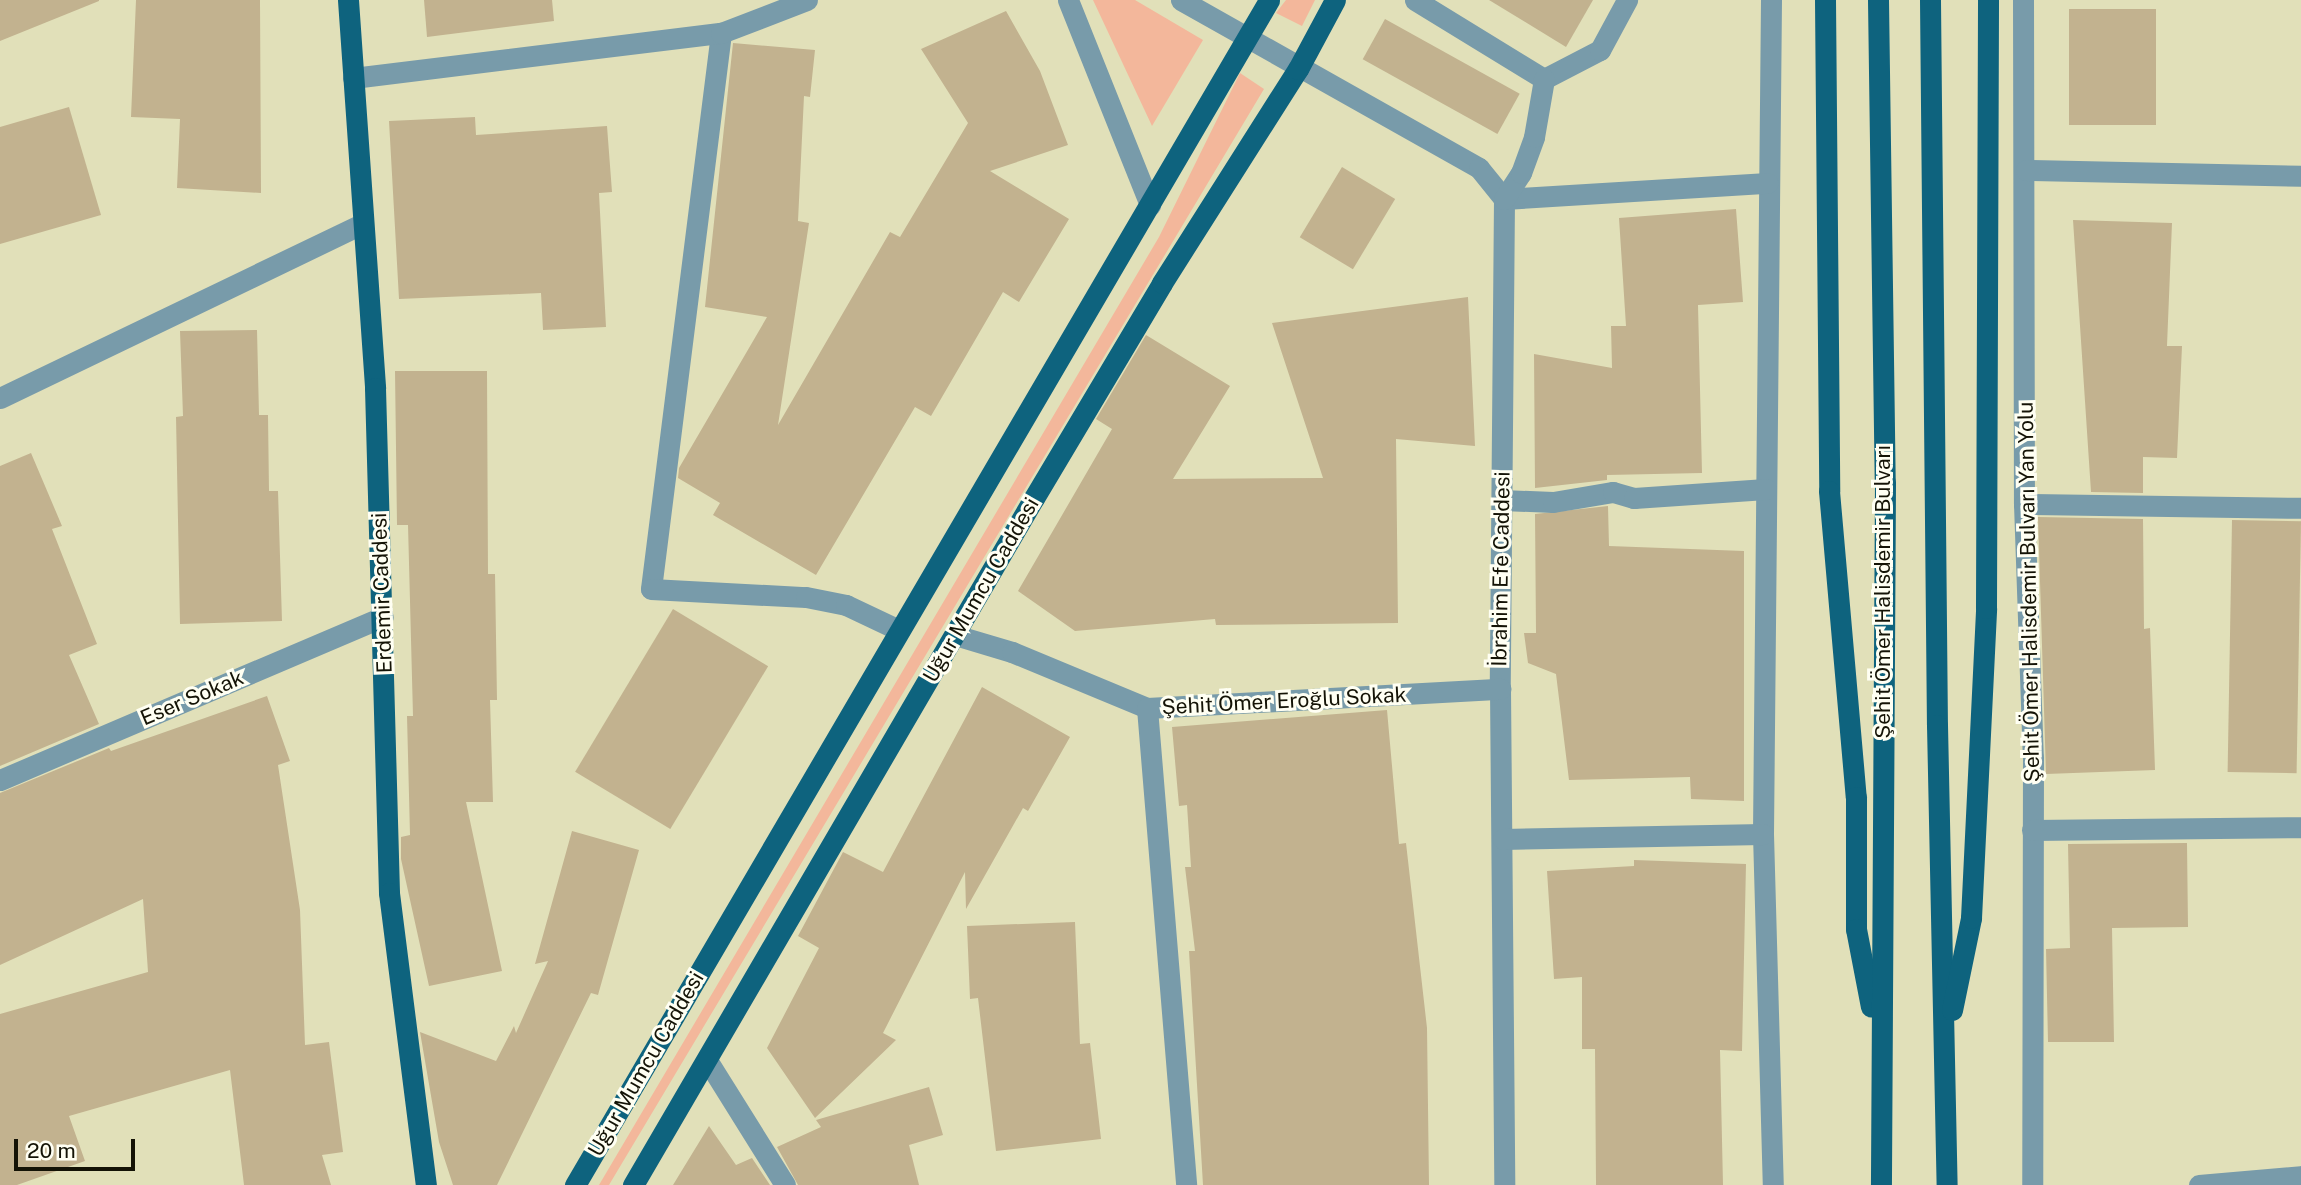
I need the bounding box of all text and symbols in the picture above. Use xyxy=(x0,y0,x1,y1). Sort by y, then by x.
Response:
street label: Şehit Ömer Halisdemir Bulvarı Yan Yolu xyxy=(2013,402,2045,782)
street label: Şehit Ömer Halisdemir Bulvarı xyxy=(1870,445,1896,739)
street label: İbrahim Efe Caddesi xyxy=(1487,471,1515,667)
street label: Uğur Mumcu Caddesi xyxy=(918,493,1044,687)
street label: Erdemir Caddesi xyxy=(367,512,397,674)
street label: Eser Sokak xyxy=(137,665,247,731)
street label: Şehit Ömer Eroğlu Sokak xyxy=(1161,682,1407,720)
street label: Uğur Mumcu Caddesi xyxy=(583,967,709,1161)
scale bar xyxy=(18,1126,138,1170)
text: 20 m xyxy=(27,1138,76,1163)

